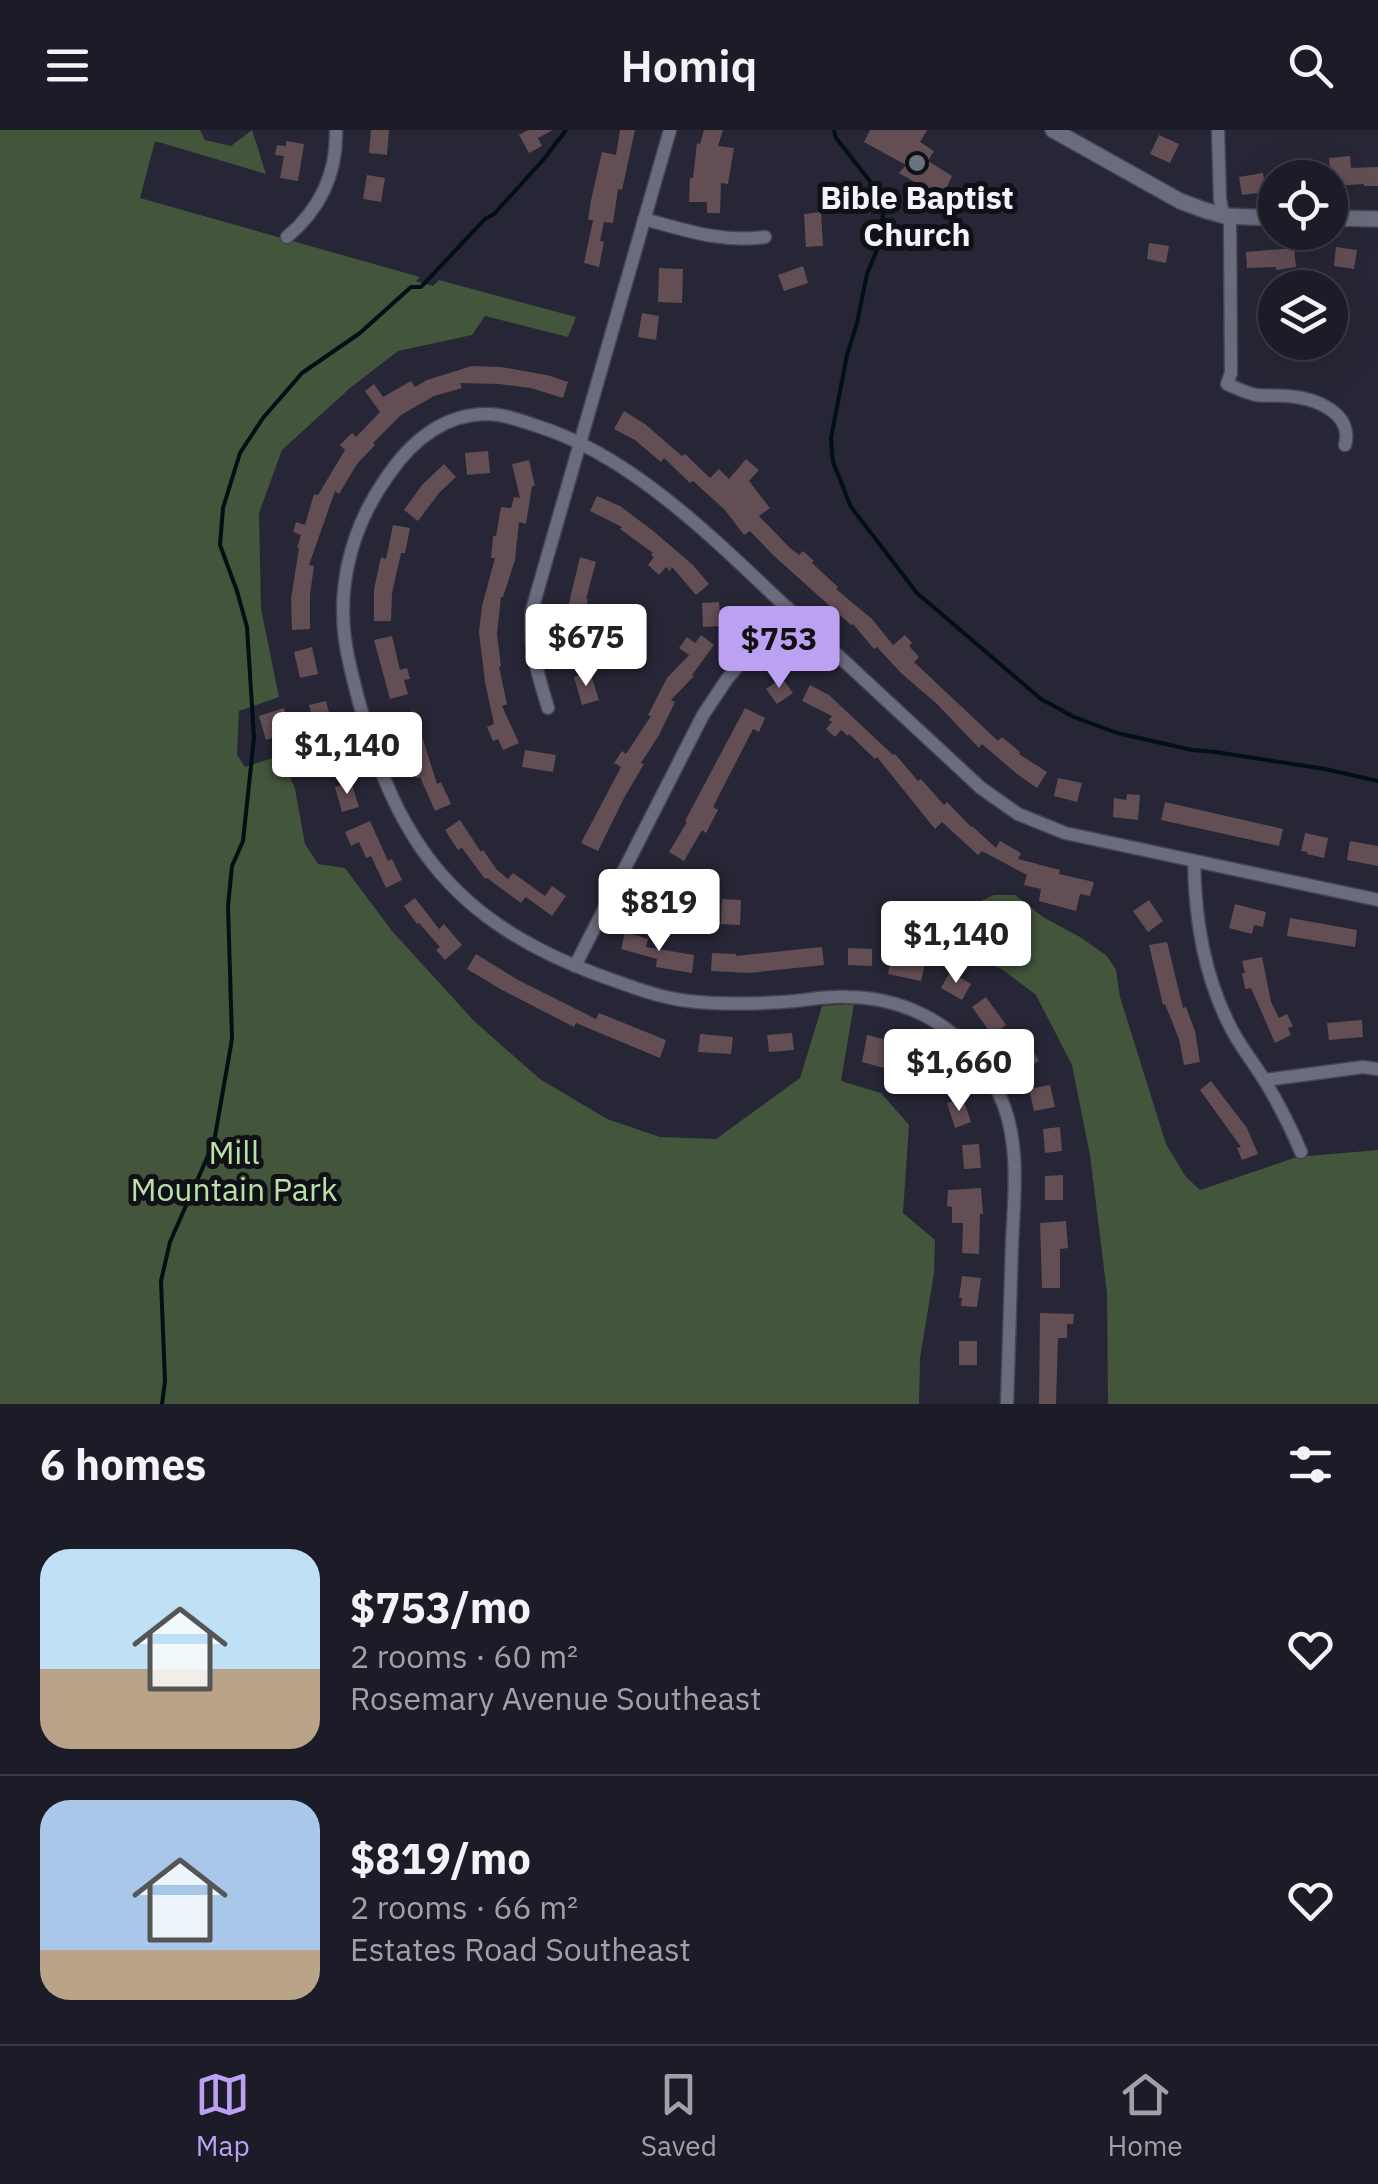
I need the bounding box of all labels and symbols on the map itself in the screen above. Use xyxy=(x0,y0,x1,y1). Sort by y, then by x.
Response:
marker: Bible Baptist Church xyxy=(906,152,928,174)
place label: Bible Baptist Church xyxy=(820,176,1014,255)
pin: $675 xyxy=(527,604,645,689)
pin: $753 xyxy=(720,606,838,691)
pin: $1,140 xyxy=(266,712,428,797)
pin: $819 xyxy=(600,869,718,954)
pin: $1,140 xyxy=(875,901,1037,986)
pin: $1,660 xyxy=(878,1029,1040,1114)
park label: Mill Mountain Park xyxy=(130,1131,338,1210)

